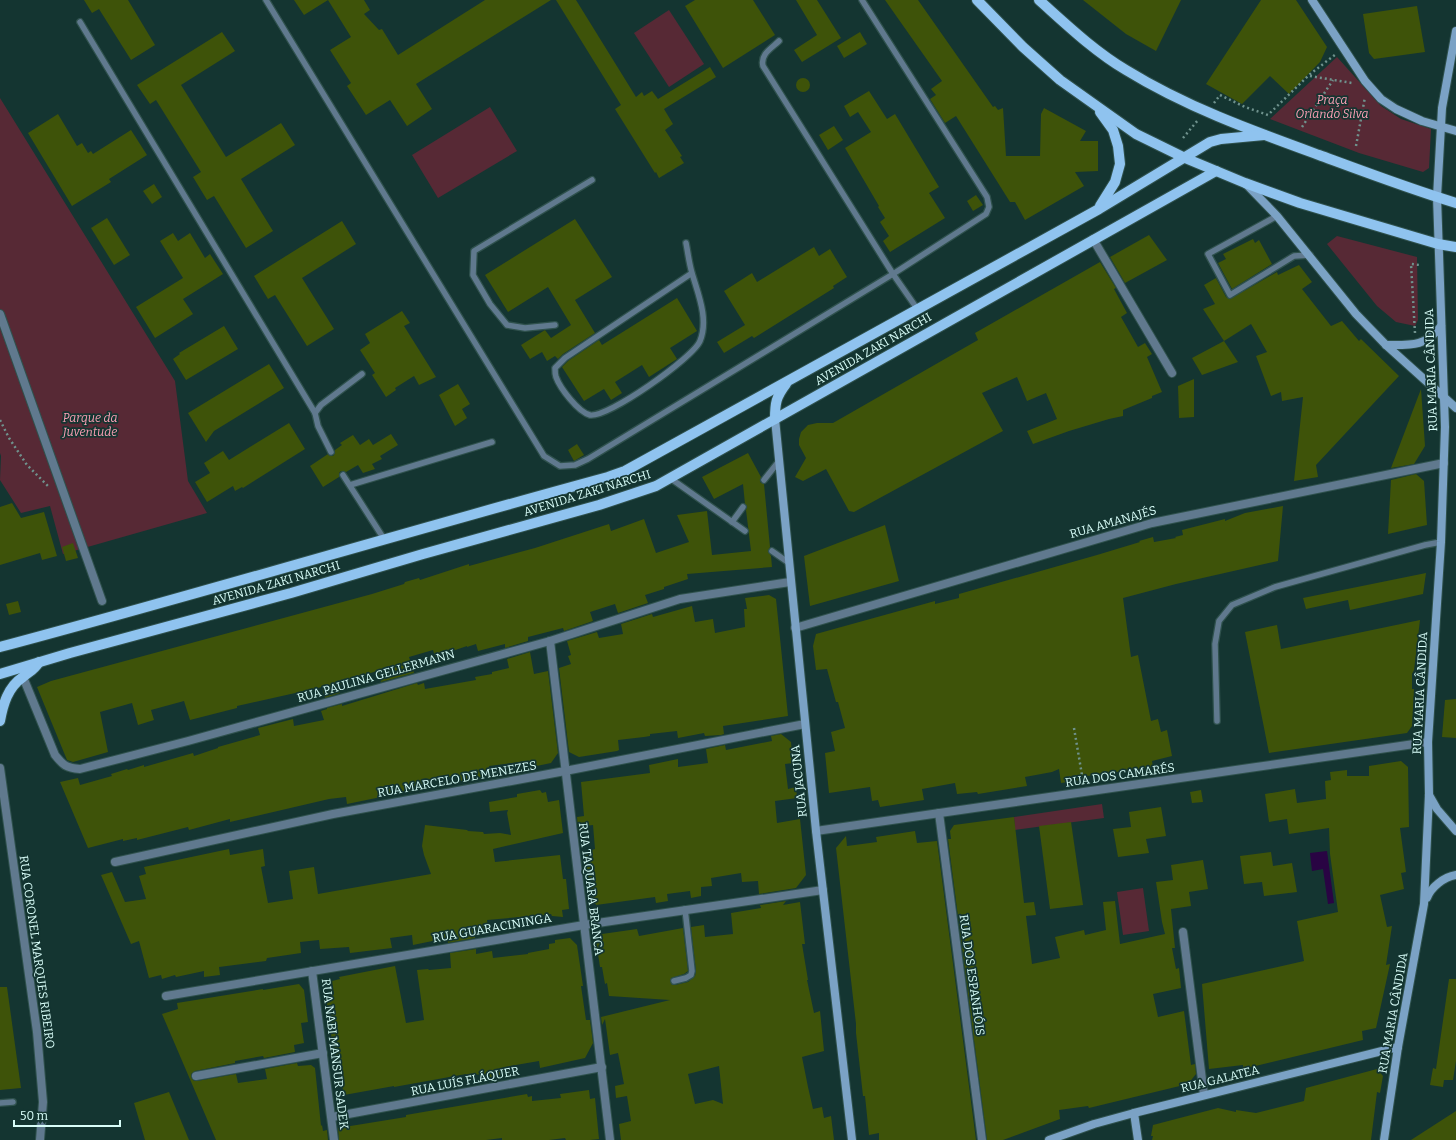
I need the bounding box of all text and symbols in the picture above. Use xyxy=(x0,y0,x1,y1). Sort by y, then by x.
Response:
park label: Praça Orlando Silva xyxy=(1296,93,1368,121)
street label: RUA MARIA CÂNDIDA xyxy=(1421,308,1440,432)
street label: AVENIDA ZAKI NARCHI xyxy=(812,310,934,388)
park label: Parque da Juventude xyxy=(62,411,117,439)
street label: AVENIDA ZAKI NARCHI xyxy=(522,467,652,519)
street label: RUA AMANAJÉS xyxy=(1068,502,1158,541)
street label: AVENIDA ZAKI NARCHI xyxy=(210,558,342,608)
street label: RUA MARIA CÂNDIDA xyxy=(1409,631,1430,755)
street label: RUA PAULINA GELLERMANN xyxy=(295,647,457,705)
street label: RUA JACUNA xyxy=(788,744,810,818)
street label: RUA MARCELO DE MENEZES xyxy=(376,758,538,800)
street label: RUA DOS CAMARÉS xyxy=(1064,759,1176,790)
street label: RUA TAQUARA BRANCA xyxy=(576,822,606,957)
street label: RUA CORONEL MARQUES RIBEIRO xyxy=(17,855,58,1050)
street label: RUA GUARACININGA xyxy=(431,911,553,945)
street label: RUA DOS ESPANHÓIS xyxy=(957,913,988,1037)
street label: RUA MARIA CÂNDIDA xyxy=(1374,951,1411,1075)
street label: RUA NABI MANSUR SADEK xyxy=(319,978,351,1131)
street label: RUA GALATEA xyxy=(1179,1062,1261,1096)
street label: RUA LUÍS FLÁQUER xyxy=(409,1063,520,1098)
scale bar xyxy=(14,1102,120,1128)
text: 50 m xyxy=(20,1109,49,1123)

